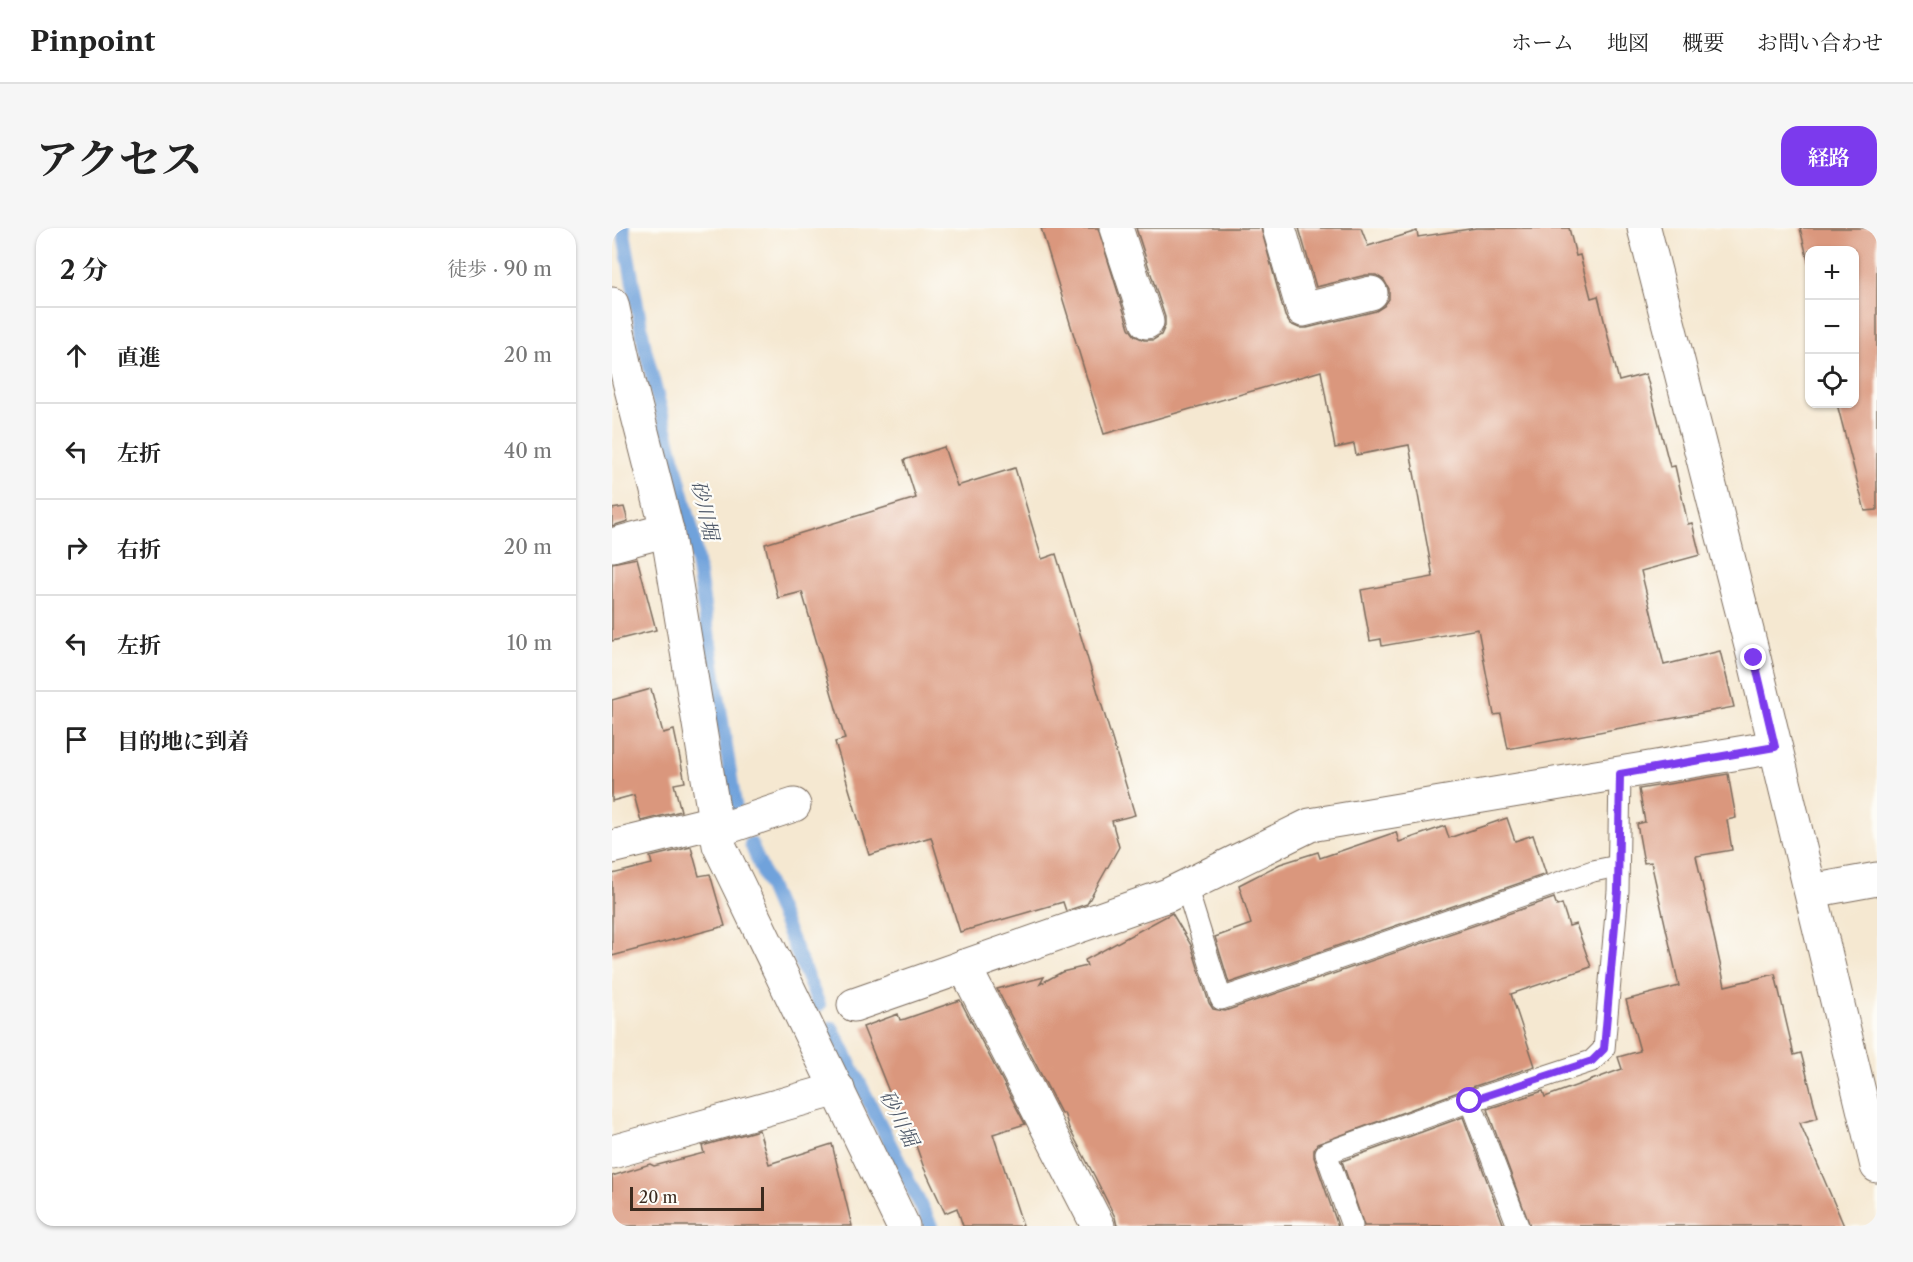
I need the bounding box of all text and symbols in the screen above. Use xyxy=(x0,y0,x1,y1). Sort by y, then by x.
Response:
text: Pinpoint xyxy=(30,24,155,58)
text: ホーム xyxy=(1511,30,1574,55)
text: 地図 xyxy=(1607,30,1649,55)
text: 概要 xyxy=(1682,30,1724,55)
text: お問い合わせ xyxy=(1757,30,1883,55)
button: 経路 xyxy=(1781,126,1877,186)
text: アクセス xyxy=(36,133,203,185)
map controls xyxy=(1805,246,1859,408)
button: + xyxy=(1805,246,1859,300)
text: 2 分 xyxy=(60,254,108,286)
text: 徒歩 · 90 m xyxy=(447,257,552,281)
button: − xyxy=(1805,300,1859,354)
icon: ahead xyxy=(60,339,93,372)
text: 20 m xyxy=(504,343,552,367)
text: 直進 xyxy=(117,344,161,371)
button: locate xyxy=(1805,354,1859,408)
icon: left xyxy=(60,435,93,468)
text: 40 m xyxy=(504,439,552,463)
text: 左折 xyxy=(117,440,161,467)
water label: 砂川堀 xyxy=(687,478,724,545)
icon: right xyxy=(60,531,93,564)
text: 20 m xyxy=(504,535,552,559)
text: 右折 xyxy=(117,536,161,563)
icon: left xyxy=(60,627,93,660)
text: 10 m xyxy=(507,631,552,655)
text: 左折 xyxy=(117,632,161,659)
route end xyxy=(1740,644,1766,670)
icon: arrive xyxy=(60,723,93,756)
text: 目的地に到着 xyxy=(117,728,249,755)
water label: 砂川堀 xyxy=(875,1086,925,1153)
route start xyxy=(1456,1087,1482,1113)
scale bar xyxy=(630,1184,764,1212)
text: 20 m xyxy=(639,1187,678,1207)

